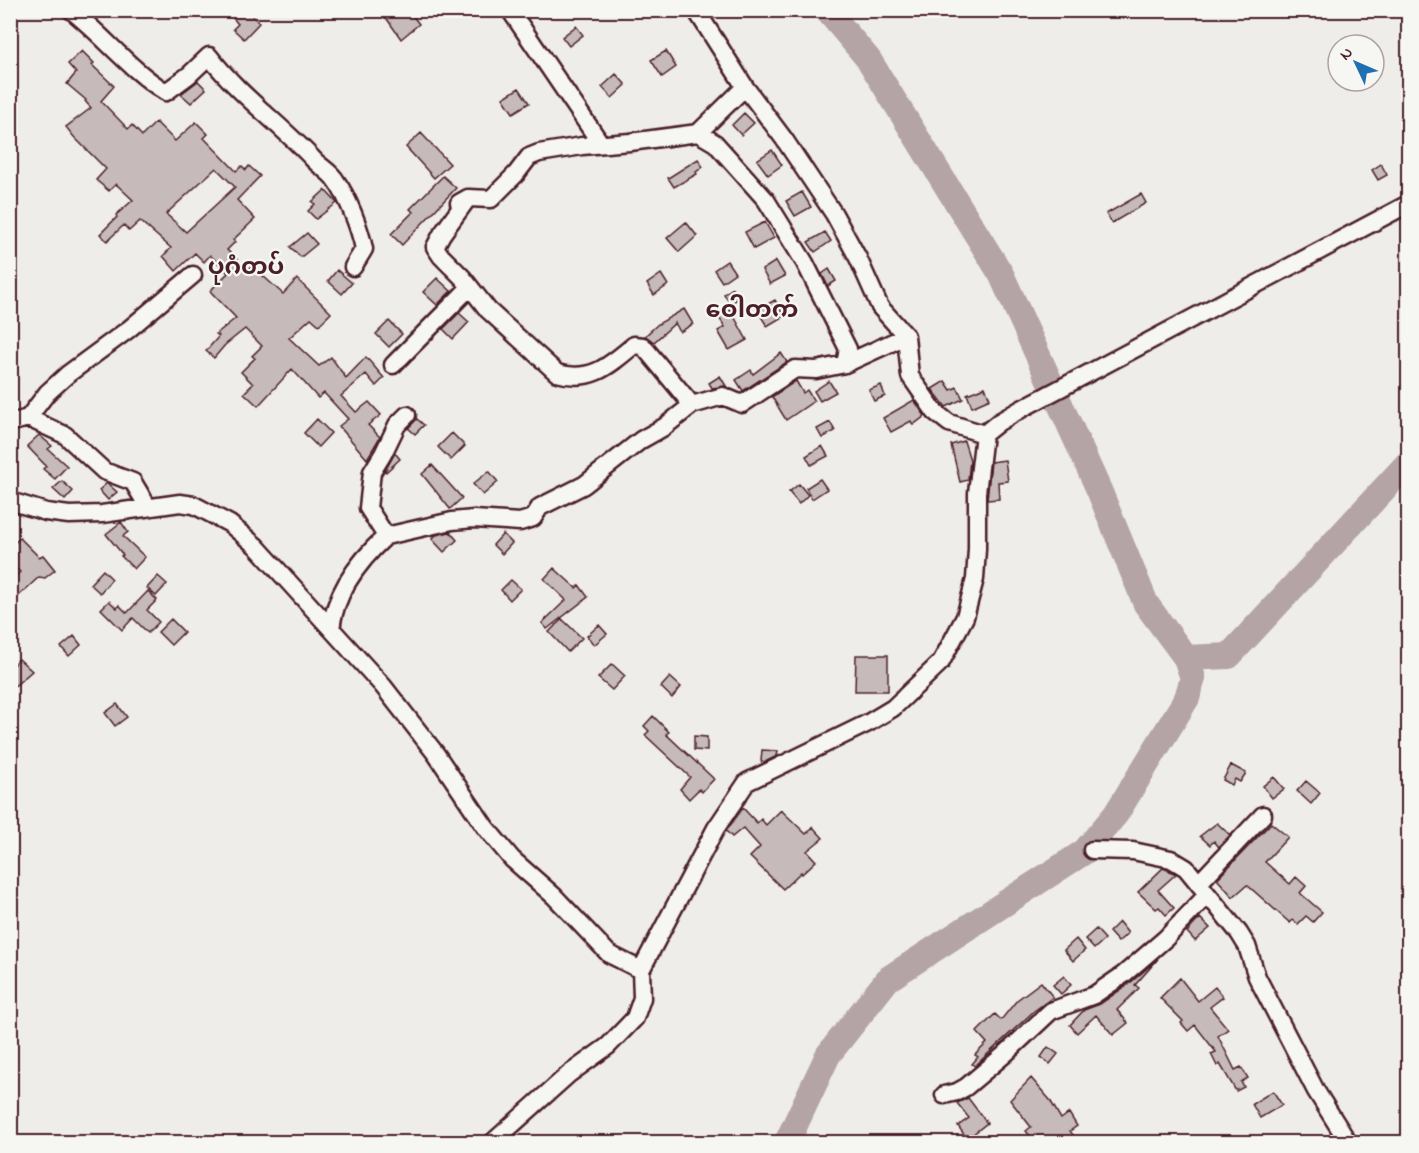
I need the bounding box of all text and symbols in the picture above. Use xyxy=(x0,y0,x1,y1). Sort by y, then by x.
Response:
north arrow xyxy=(1326,33,1386,93)
text: N xyxy=(1334,42,1359,66)
district label: ပုဂံတပ် xyxy=(208,250,284,286)
district label: ဝေါတက် xyxy=(706,293,798,329)

